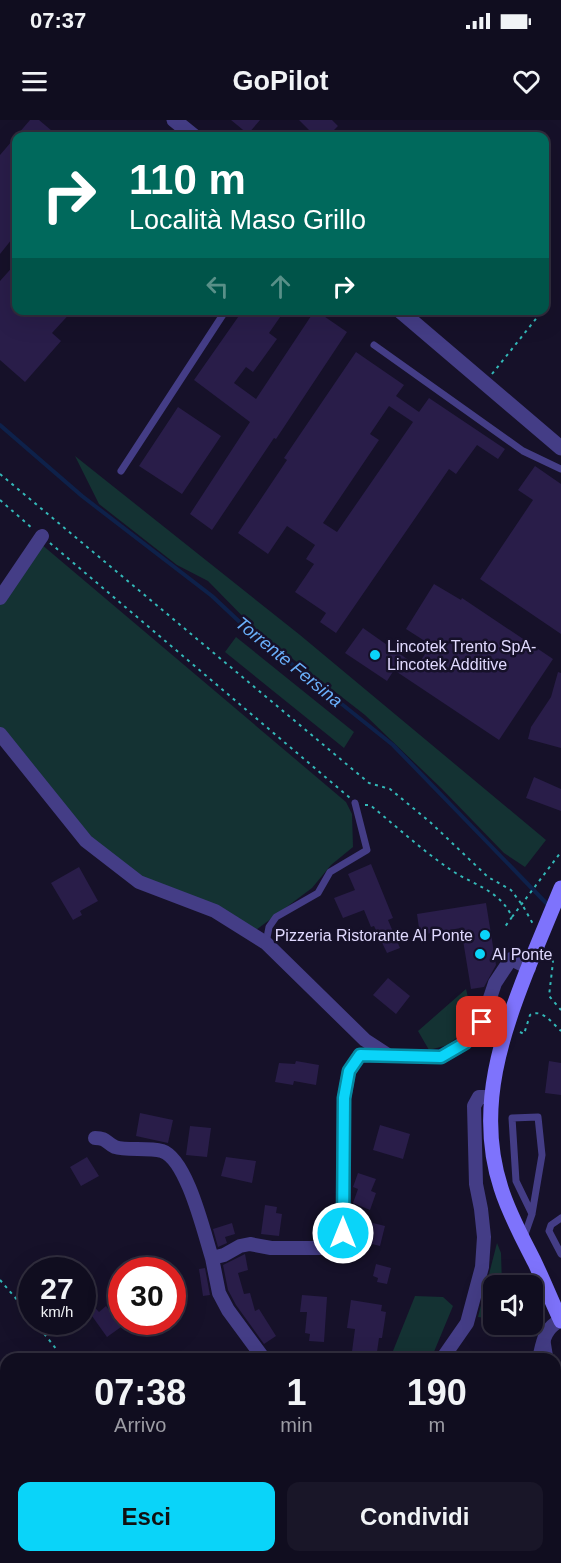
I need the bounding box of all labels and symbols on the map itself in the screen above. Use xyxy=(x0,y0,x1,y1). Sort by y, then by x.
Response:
water label: Torrente Fersina xyxy=(232,613,346,711)
place label: Lincotek Trento SpA- Lincotek Additive xyxy=(387,638,536,673)
marker: Lincotek Trento SpA- Lincotek Additive xyxy=(368,648,382,662)
place label: Pizzeria Ristorante Al Ponte xyxy=(275,927,473,944)
marker: Pizzeria Ristorante Al Ponte xyxy=(478,928,492,942)
place label: Al Ponte xyxy=(492,946,553,963)
marker: Al Ponte xyxy=(473,947,487,961)
pin xyxy=(456,996,507,1047)
position arrow xyxy=(311,1201,375,1265)
speed limit sign: 30 xyxy=(108,1257,186,1335)

